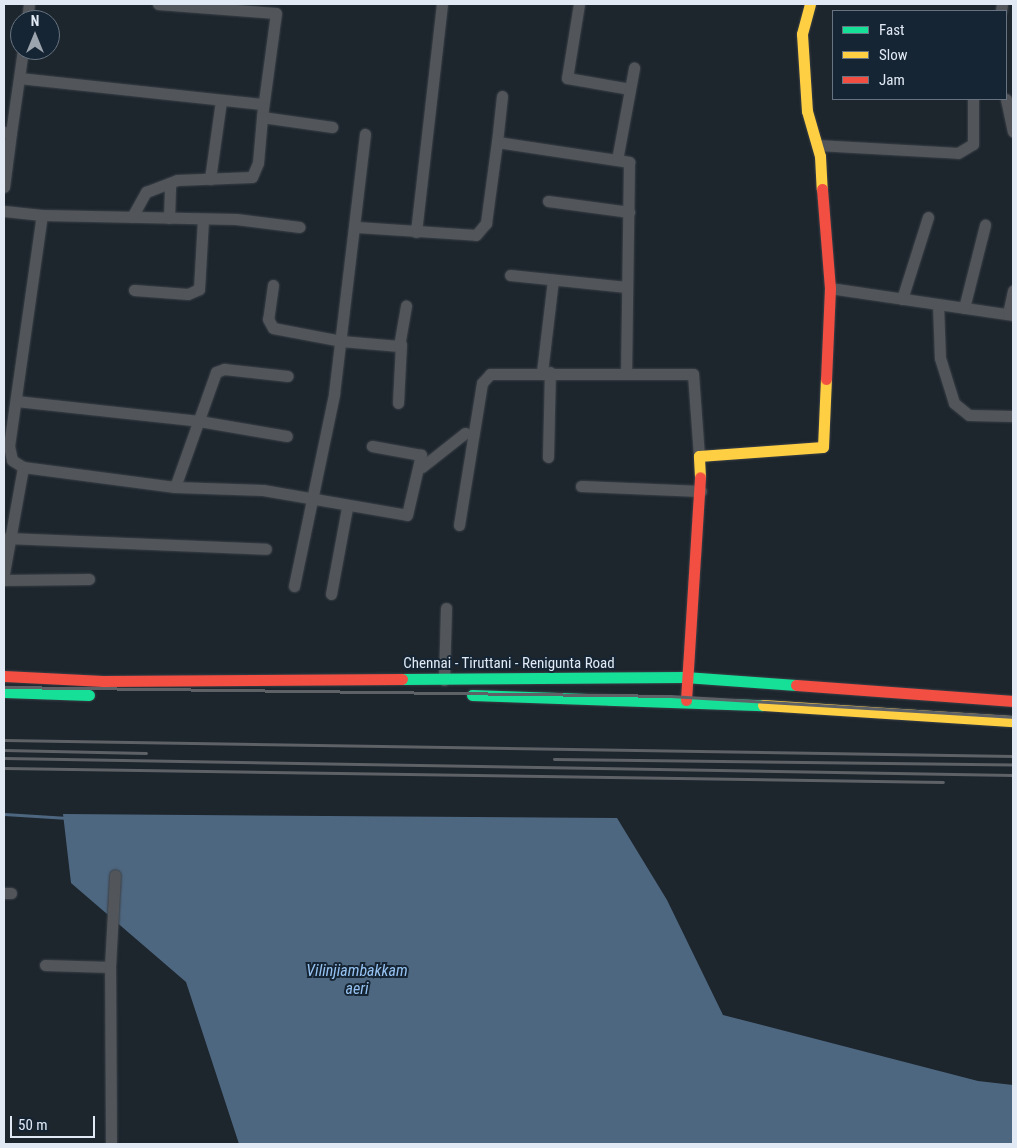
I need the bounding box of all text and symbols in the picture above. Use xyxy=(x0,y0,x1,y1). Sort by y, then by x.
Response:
north arrow xyxy=(10,10,60,60)
legend xyxy=(832,10,1007,100)
text: N xyxy=(31,13,39,29)
text: Fast xyxy=(879,21,904,39)
text: Slow xyxy=(879,46,908,64)
text: Jam xyxy=(879,71,905,89)
street label: Chennai - Tiruttani - Renigunta Road xyxy=(403,655,615,673)
water label: Vilinjiambakkam aeri xyxy=(306,961,408,999)
scale bar xyxy=(12,1106,98,1138)
text: 50 m xyxy=(18,1116,48,1134)

